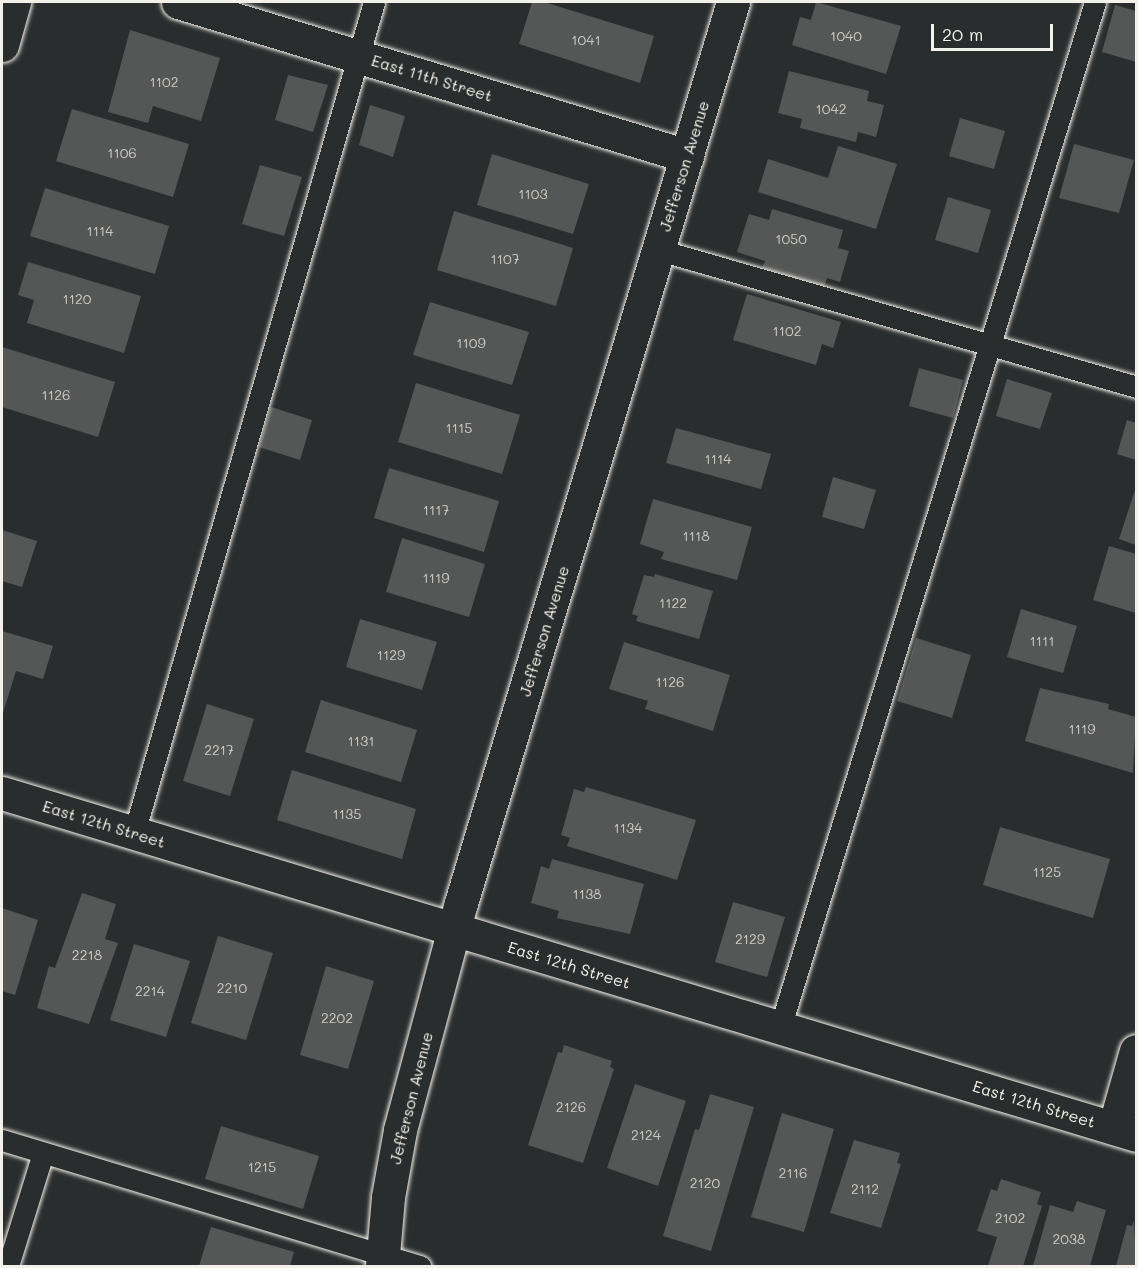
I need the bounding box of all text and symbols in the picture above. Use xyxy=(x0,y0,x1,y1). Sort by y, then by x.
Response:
scale bar xyxy=(934,12,1056,50)
text: 20 m xyxy=(942,22,983,46)
house number: 1040 xyxy=(830,28,862,44)
house number: 1041 xyxy=(571,32,601,48)
street label: East 11th Street xyxy=(369,50,495,106)
house number: 1102 xyxy=(150,74,178,90)
street label: Jefferson Avenue xyxy=(655,98,713,234)
house number: 1042 xyxy=(816,101,846,117)
house number: 1106 xyxy=(107,145,137,161)
house number: 1103 xyxy=(518,186,548,202)
house number: 1114 xyxy=(87,223,113,239)
house number: 1050 xyxy=(775,231,807,247)
house number: 1107 xyxy=(491,251,519,267)
house number: 1120 xyxy=(63,291,91,307)
house number: 1102 xyxy=(773,323,801,339)
house number: 1109 xyxy=(456,335,486,351)
house number: 1126 xyxy=(42,387,70,403)
house number: 1115 xyxy=(446,420,472,436)
house number: 1114 xyxy=(705,451,731,467)
house number: 1117 xyxy=(423,502,449,518)
house number: 1118 xyxy=(682,528,710,544)
street label: Jefferson Avenue xyxy=(515,563,573,699)
house number: 1119 xyxy=(422,570,450,586)
house number: 1122 xyxy=(659,595,687,611)
house number: 1111 xyxy=(1029,633,1055,649)
house number: 1129 xyxy=(377,647,405,663)
house number: 1126 xyxy=(656,674,684,690)
house number: 1119 xyxy=(1068,721,1096,737)
house number: 1131 xyxy=(348,733,374,749)
house number: 2217 xyxy=(204,742,234,758)
street label: East 12th Street xyxy=(40,796,168,852)
house number: 1135 xyxy=(333,806,361,822)
house number: 1134 xyxy=(614,820,642,836)
house number: 1125 xyxy=(1033,864,1061,880)
house number: 1138 xyxy=(572,886,602,902)
house number: 2129 xyxy=(735,931,765,947)
street label: East 12th Street xyxy=(505,937,633,993)
house number: 2218 xyxy=(72,947,102,963)
house number: 2210 xyxy=(217,980,247,996)
house number: 2214 xyxy=(135,983,165,999)
house number: 2202 xyxy=(321,1010,353,1026)
street label: Jefferson Avenue xyxy=(385,1030,437,1166)
street label: East 12th Street xyxy=(970,1076,1098,1132)
house number: 2126 xyxy=(556,1099,586,1115)
house number: 2124 xyxy=(631,1127,661,1143)
house number: 1215 xyxy=(248,1159,276,1175)
house number: 2116 xyxy=(779,1165,807,1181)
house number: 2120 xyxy=(690,1175,720,1191)
house number: 2112 xyxy=(851,1181,879,1197)
house number: 2102 xyxy=(995,1210,1025,1226)
house number: 2038 xyxy=(1052,1231,1086,1247)

